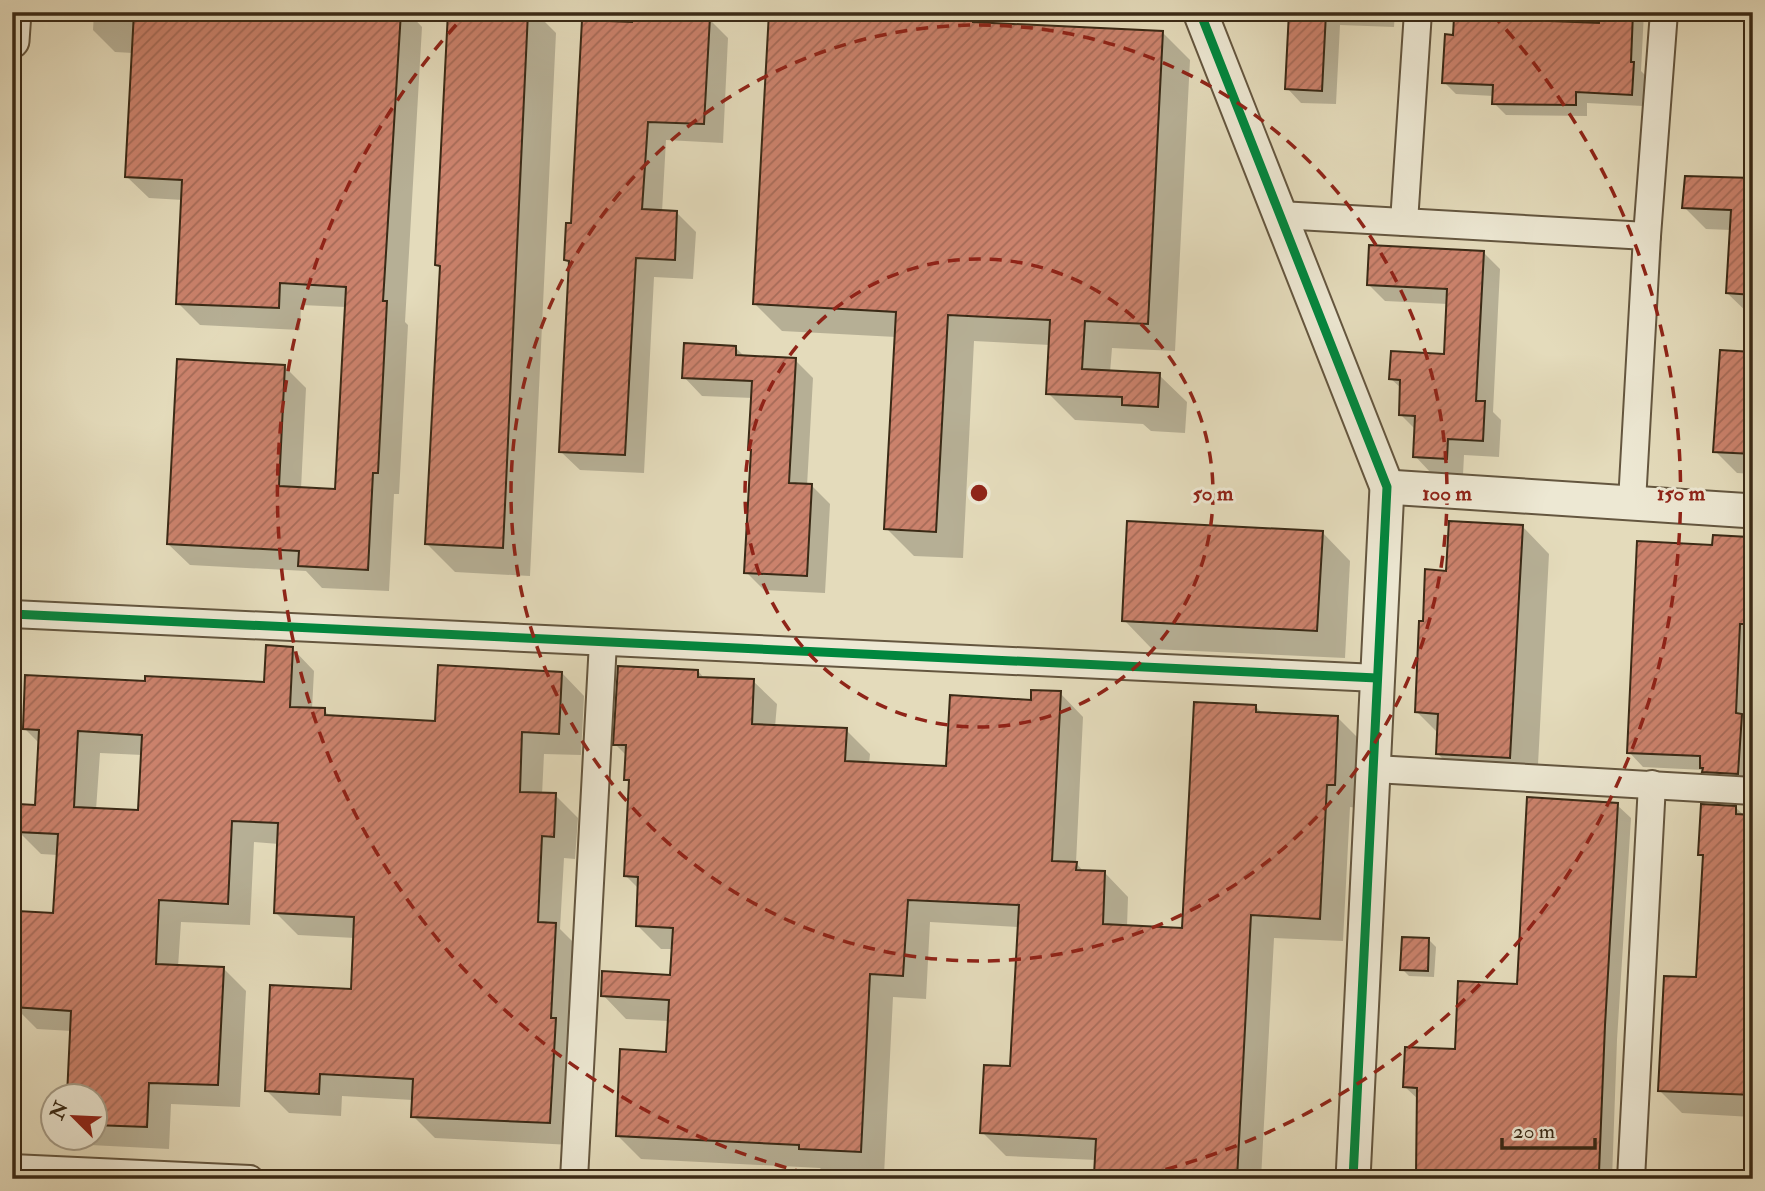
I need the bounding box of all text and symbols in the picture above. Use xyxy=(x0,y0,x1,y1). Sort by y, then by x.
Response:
text: 50 m xyxy=(1193,480,1234,507)
text: 100 m xyxy=(1422,480,1473,507)
text: 150 m xyxy=(1657,480,1706,507)
centre of rings xyxy=(967,481,991,505)
north arrow xyxy=(38,1082,108,1152)
text: N xyxy=(45,1097,74,1124)
scale bar xyxy=(1502,1107,1595,1151)
text: 20 m xyxy=(1513,1118,1555,1145)

